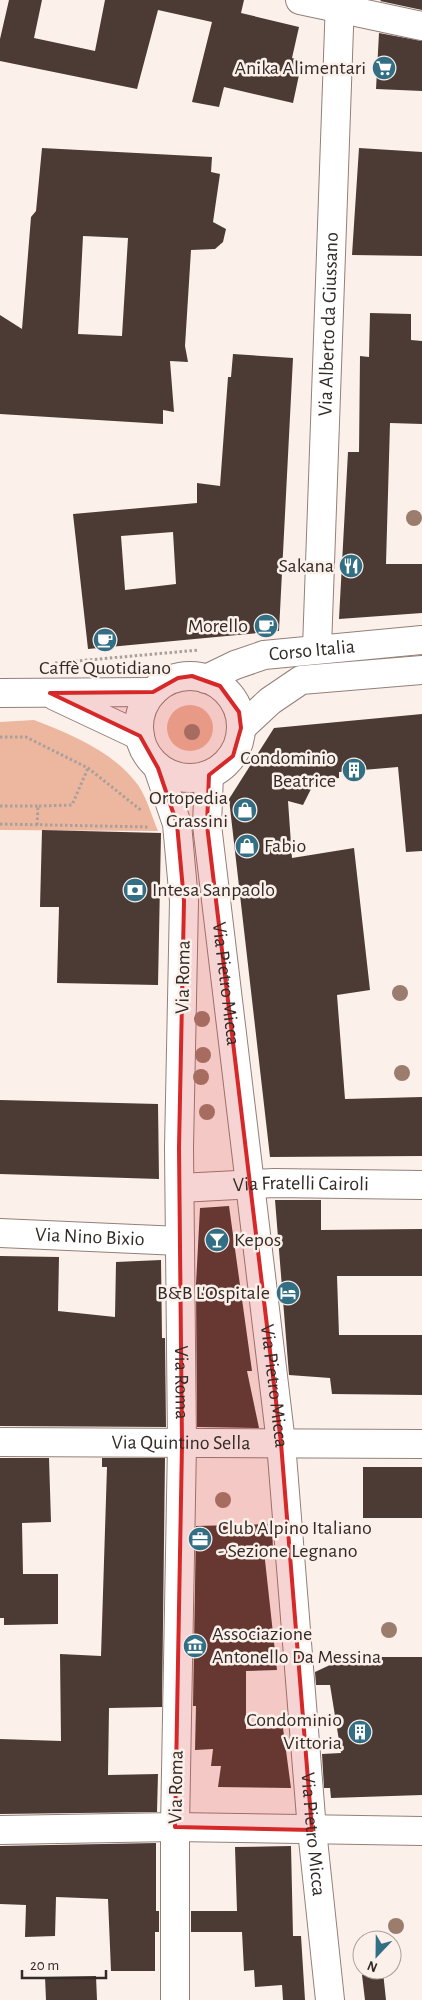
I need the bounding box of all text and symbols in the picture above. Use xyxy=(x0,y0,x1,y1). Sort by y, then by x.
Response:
supermarket icon: Anika Alimentari xyxy=(371,55,397,81)
place label: Anika Alimentari xyxy=(235,58,366,78)
street label: Via Alberto da Giussano xyxy=(315,232,342,417)
restaurant icon: Sakana xyxy=(338,553,364,579)
place label: Sakana xyxy=(278,556,334,576)
cafe icon: Morello xyxy=(253,613,279,639)
place label: Morello xyxy=(188,616,248,636)
cafe icon: Caffè Quotidiano xyxy=(92,627,118,653)
street label: Corso Italia xyxy=(268,636,356,664)
place label: Caffè Quotidiano xyxy=(39,658,171,678)
place label: Condominio Beatrice xyxy=(240,748,336,791)
building icon: Condominio Beatrice xyxy=(341,757,367,783)
place label: Ortopedia Grassini xyxy=(149,788,228,831)
shop icon: Ortopedia Grassini xyxy=(232,797,258,823)
shop icon: Fabio xyxy=(234,833,260,859)
place label: Fabio xyxy=(264,836,306,856)
bank icon: Intesa Sanpaolo xyxy=(122,877,148,903)
place label: Intesa Sanpaolo xyxy=(152,880,275,900)
street label: Via Pietro Micca xyxy=(209,921,243,1047)
street label: Via Roma xyxy=(172,940,194,1014)
street label: Via Fratelli Cairoli xyxy=(232,1173,369,1195)
street label: Via Nino Bixio xyxy=(35,1225,145,1249)
bar icon: Kepos xyxy=(204,1227,230,1253)
place label: Kepos xyxy=(234,1230,281,1250)
hotel icon: B&B L'Ospitale xyxy=(275,1280,301,1306)
place label: B&B L'Ospitale xyxy=(157,1283,270,1303)
street label: Via Pietro Micca xyxy=(257,1323,291,1448)
street label: Via Roma xyxy=(171,1345,192,1420)
street label: Via Quintino Sella xyxy=(111,1433,251,1453)
place label: Club Alpino Italiano - Sezione Legnano xyxy=(218,1518,372,1561)
office icon: Club Alpino Italiano - Sezione Legnano xyxy=(187,1526,213,1552)
place label: Associazione Antonello Da Messina xyxy=(212,1624,381,1667)
museum icon: Associazione Antonello Da Messina xyxy=(182,1633,208,1659)
place label: Condominio Vittoria xyxy=(246,1710,342,1753)
building icon: Condominio Vittoria xyxy=(347,1719,373,1745)
street label: Via Roma xyxy=(165,1750,187,1824)
street label: Via Pietro Micca xyxy=(297,1772,329,1897)
north arrow xyxy=(352,1930,402,1980)
scale bar xyxy=(22,1948,106,1980)
text: 20 m xyxy=(30,1958,59,1973)
text: N xyxy=(365,1958,380,1974)

